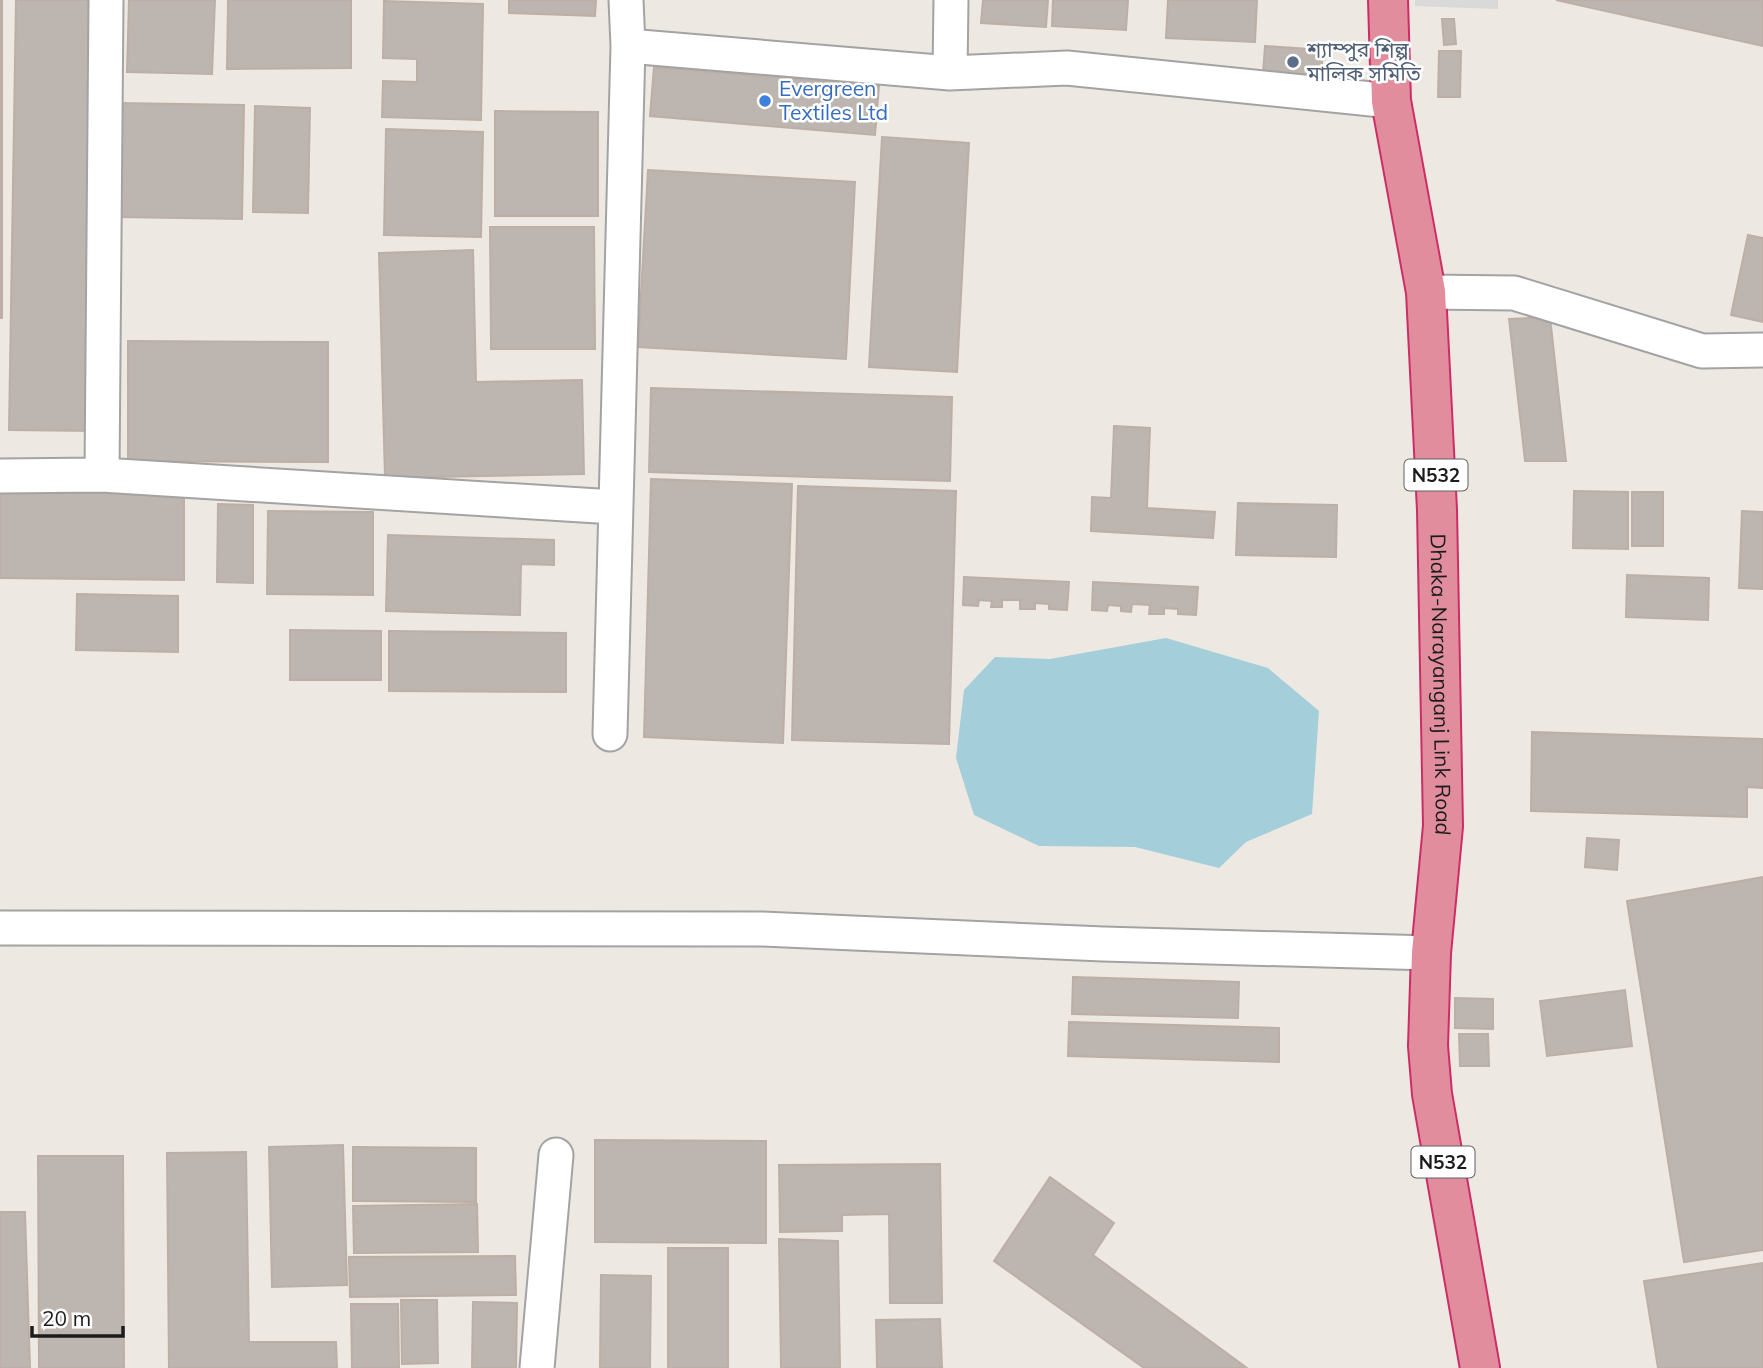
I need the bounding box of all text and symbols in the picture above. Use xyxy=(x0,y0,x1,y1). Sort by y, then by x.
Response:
place label: শ্যাম্পুর শিল্প মালিক সমিতি xyxy=(1306,36,1422,86)
marker: শ্যাম্পুর শিল্প মালিক সমিতি xyxy=(1285,54,1301,70)
place label: Evergreen Textiles Ltd xyxy=(779,75,888,125)
marker: Evergreen Textiles Ltd xyxy=(757,93,773,109)
road number: N532 xyxy=(1404,460,1468,490)
street label: Dhaka-Narayanganj Link Road xyxy=(1425,533,1457,837)
road number: N532 xyxy=(1412,1146,1474,1178)
scale bar xyxy=(32,1294,122,1338)
text: 20 m xyxy=(42,1305,91,1331)

